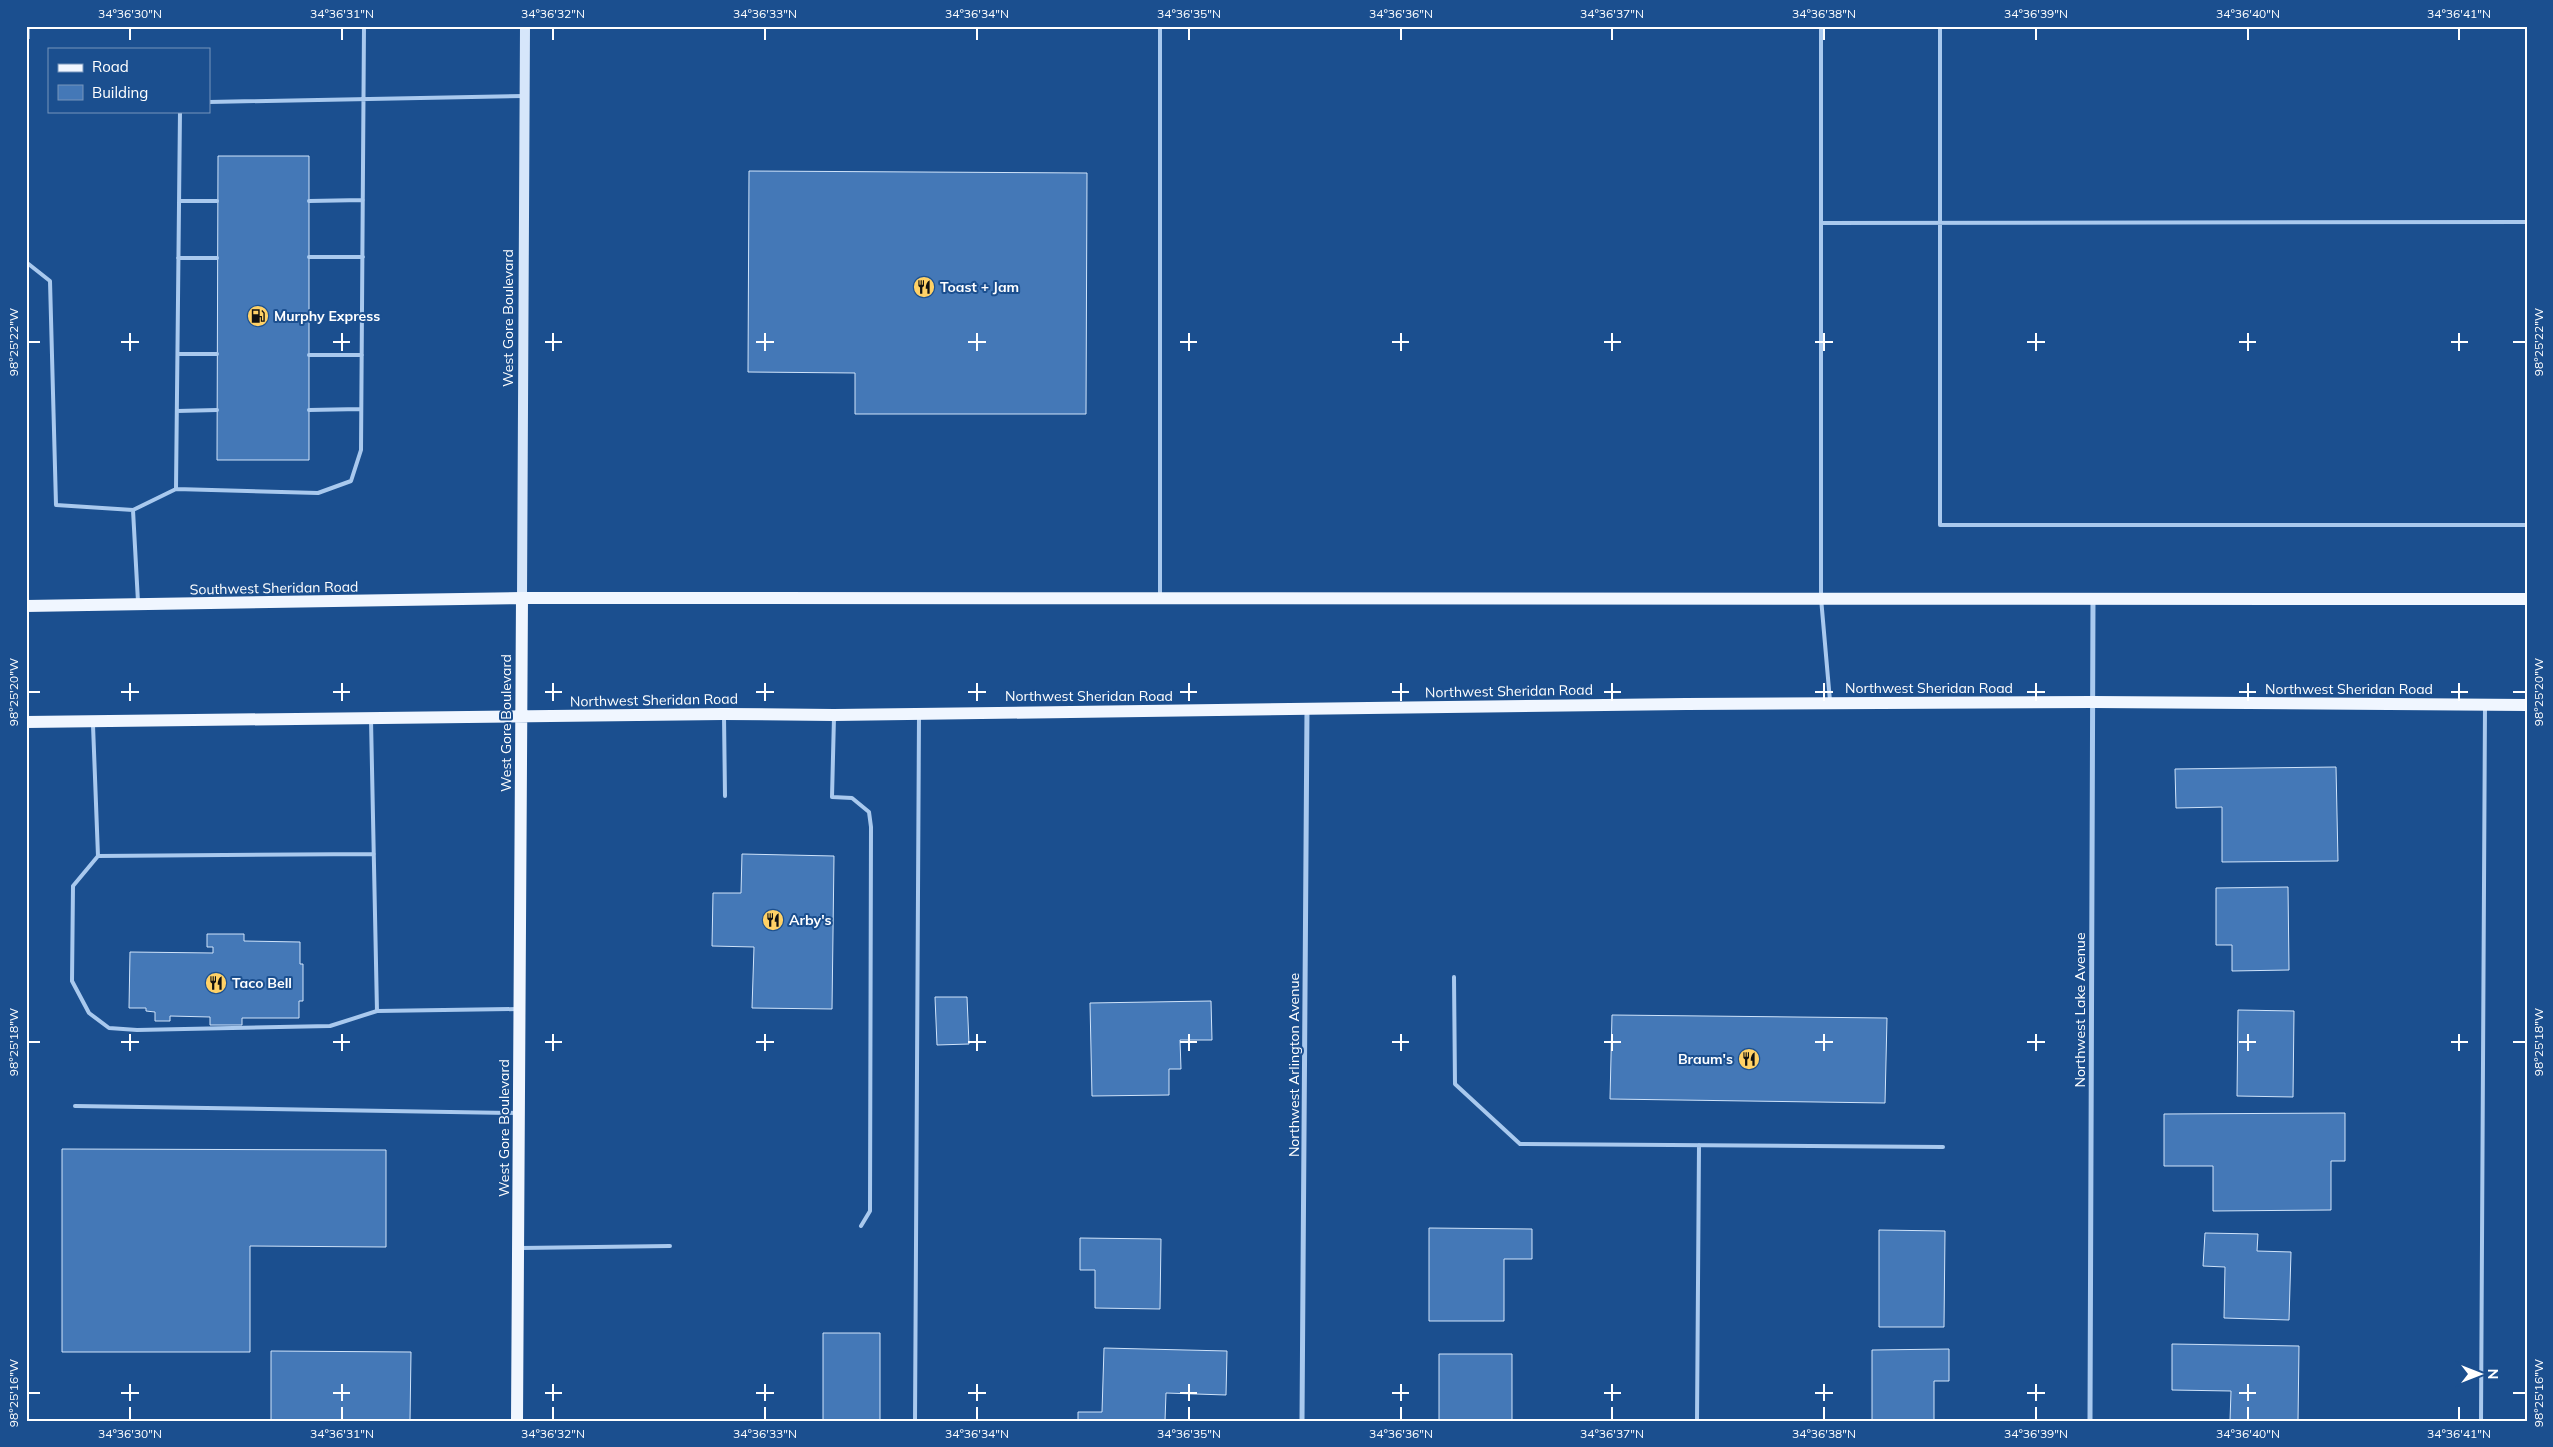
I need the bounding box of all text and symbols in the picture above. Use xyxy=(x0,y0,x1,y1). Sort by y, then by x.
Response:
text: 34°36'30"N xyxy=(98,6,162,21)
text: 34°36'31"N xyxy=(310,6,374,21)
text: 34°36'32"N xyxy=(521,6,585,21)
text: 34°36'33"N xyxy=(733,6,797,21)
text: 34°36'34"N xyxy=(945,6,1009,21)
text: 34°36'35"N xyxy=(1157,6,1221,21)
text: 34°36'36"N xyxy=(1369,6,1433,21)
text: 34°36'37"N xyxy=(1580,6,1644,21)
text: 34°36'38"N xyxy=(1792,6,1856,21)
text: 34°36'39"N xyxy=(2004,6,2068,21)
text: 34°36'40"N xyxy=(2216,6,2280,21)
text: 34°36'41"N xyxy=(2427,6,2491,21)
legend xyxy=(48,48,210,112)
text: Road xyxy=(92,57,129,76)
text: Building xyxy=(92,83,148,102)
street label: West Gore Boulevard xyxy=(499,249,517,387)
restaurant icon: Toast + Jam xyxy=(912,275,936,299)
place label: Toast + Jam xyxy=(940,278,1019,296)
fuel station icon: Murphy Express xyxy=(246,304,270,328)
place label: Murphy Express xyxy=(274,307,380,325)
text: 98°25'22"W xyxy=(6,308,21,376)
text: 98°25'22"W xyxy=(2531,308,2546,376)
street label: Southwest Sheridan Road xyxy=(189,578,359,598)
street label: West Gore Boulevard xyxy=(497,654,515,792)
text: 98°25'20"W xyxy=(6,658,21,726)
text: 98°25'20"W xyxy=(2531,658,2546,726)
street label: Northwest Sheridan Road xyxy=(1845,679,2013,697)
street label: Northwest Sheridan Road xyxy=(2265,680,2433,698)
street label: Northwest Sheridan Road xyxy=(1425,681,1593,701)
street label: Northwest Sheridan Road xyxy=(1005,687,1173,705)
street label: Northwest Sheridan Road xyxy=(570,690,738,710)
restaurant icon: Arby's xyxy=(761,908,785,932)
place label: Arby's xyxy=(789,911,832,929)
street label: Northwest Lake Avenue xyxy=(2071,932,2089,1088)
restaurant icon: Taco Bell xyxy=(204,971,228,995)
street label: Northwest Arlington Avenue xyxy=(1285,973,1303,1157)
place label: Taco Bell xyxy=(232,974,292,992)
text: 98°25'18"W xyxy=(6,1008,21,1076)
text: 98°25'18"W xyxy=(2531,1008,2546,1076)
restaurant icon: Braum's xyxy=(1737,1047,1761,1071)
place label: Braum's xyxy=(1678,1050,1733,1068)
street label: West Gore Boulevard xyxy=(495,1059,513,1197)
north arrow xyxy=(2456,1350,2506,1400)
text: 98°25'16"W xyxy=(6,1359,21,1427)
text: 98°25'16"W xyxy=(2531,1359,2546,1427)
text: N xyxy=(2484,1369,2502,1379)
text: 34°36'30"N xyxy=(98,1426,162,1441)
text: 34°36'31"N xyxy=(310,1426,374,1441)
text: 34°36'32"N xyxy=(521,1426,585,1441)
text: 34°36'33"N xyxy=(733,1426,797,1441)
text: 34°36'34"N xyxy=(945,1426,1009,1441)
text: 34°36'35"N xyxy=(1157,1426,1221,1441)
text: 34°36'36"N xyxy=(1369,1426,1433,1441)
text: 34°36'37"N xyxy=(1580,1426,1644,1441)
text: 34°36'38"N xyxy=(1792,1426,1856,1441)
text: 34°36'39"N xyxy=(2004,1426,2068,1441)
text: 34°36'40"N xyxy=(2216,1426,2280,1441)
text: 34°36'41"N xyxy=(2427,1426,2491,1441)

